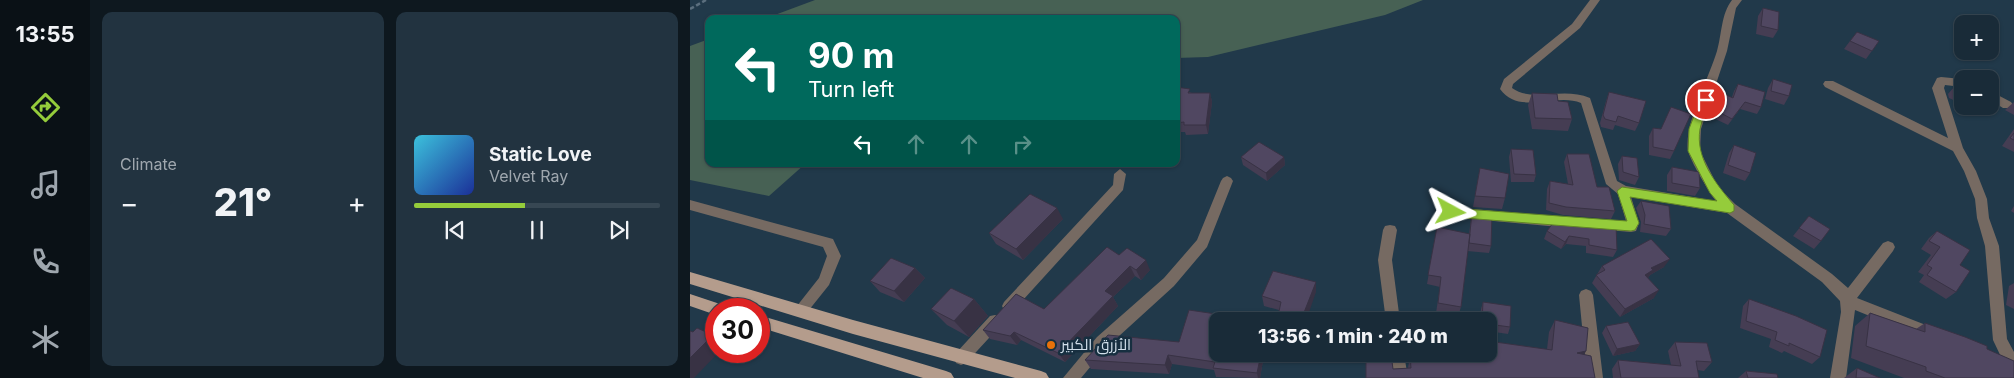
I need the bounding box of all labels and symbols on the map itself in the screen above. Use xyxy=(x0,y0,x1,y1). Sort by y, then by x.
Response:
pin xyxy=(1685,79,1727,121)
position arrow xyxy=(1424,185,1476,237)
speed limit sign: 30 xyxy=(705,298,770,363)
place label: الأزرق الكبير xyxy=(1060,335,1131,355)
marker: الأزرق الكبير xyxy=(1045,339,1057,351)

